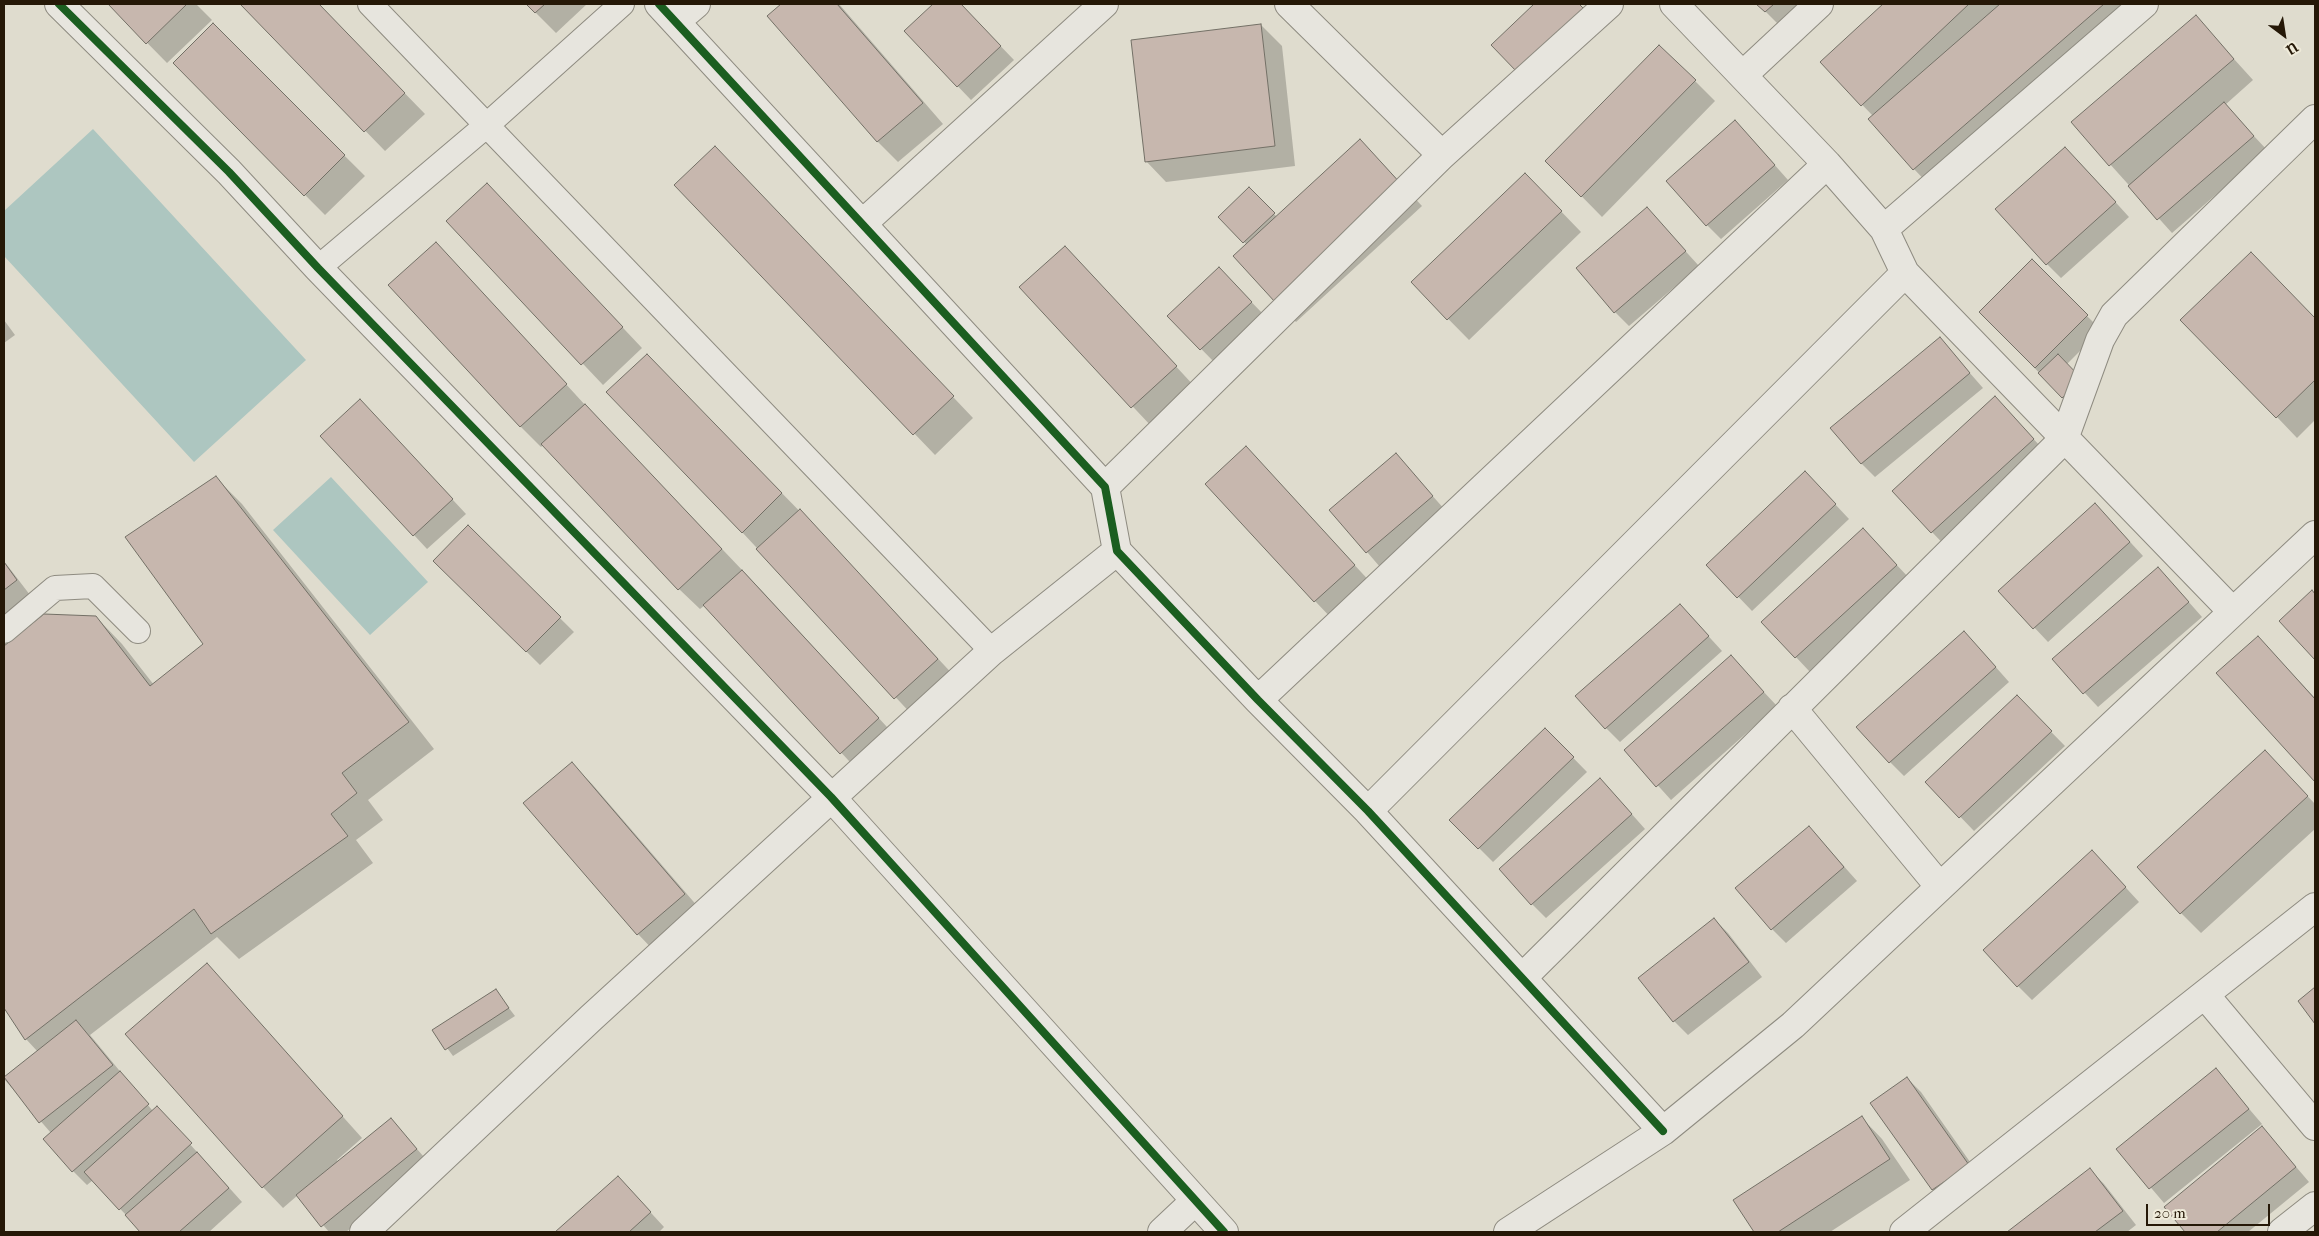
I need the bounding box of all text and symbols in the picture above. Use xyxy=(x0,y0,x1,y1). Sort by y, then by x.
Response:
north arrow xyxy=(2259,10,2309,60)
text: U xyxy=(2283,38,2301,58)
scale bar xyxy=(2149,1194,2273,1226)
text: 20 m xyxy=(2154,1204,2186,1222)

